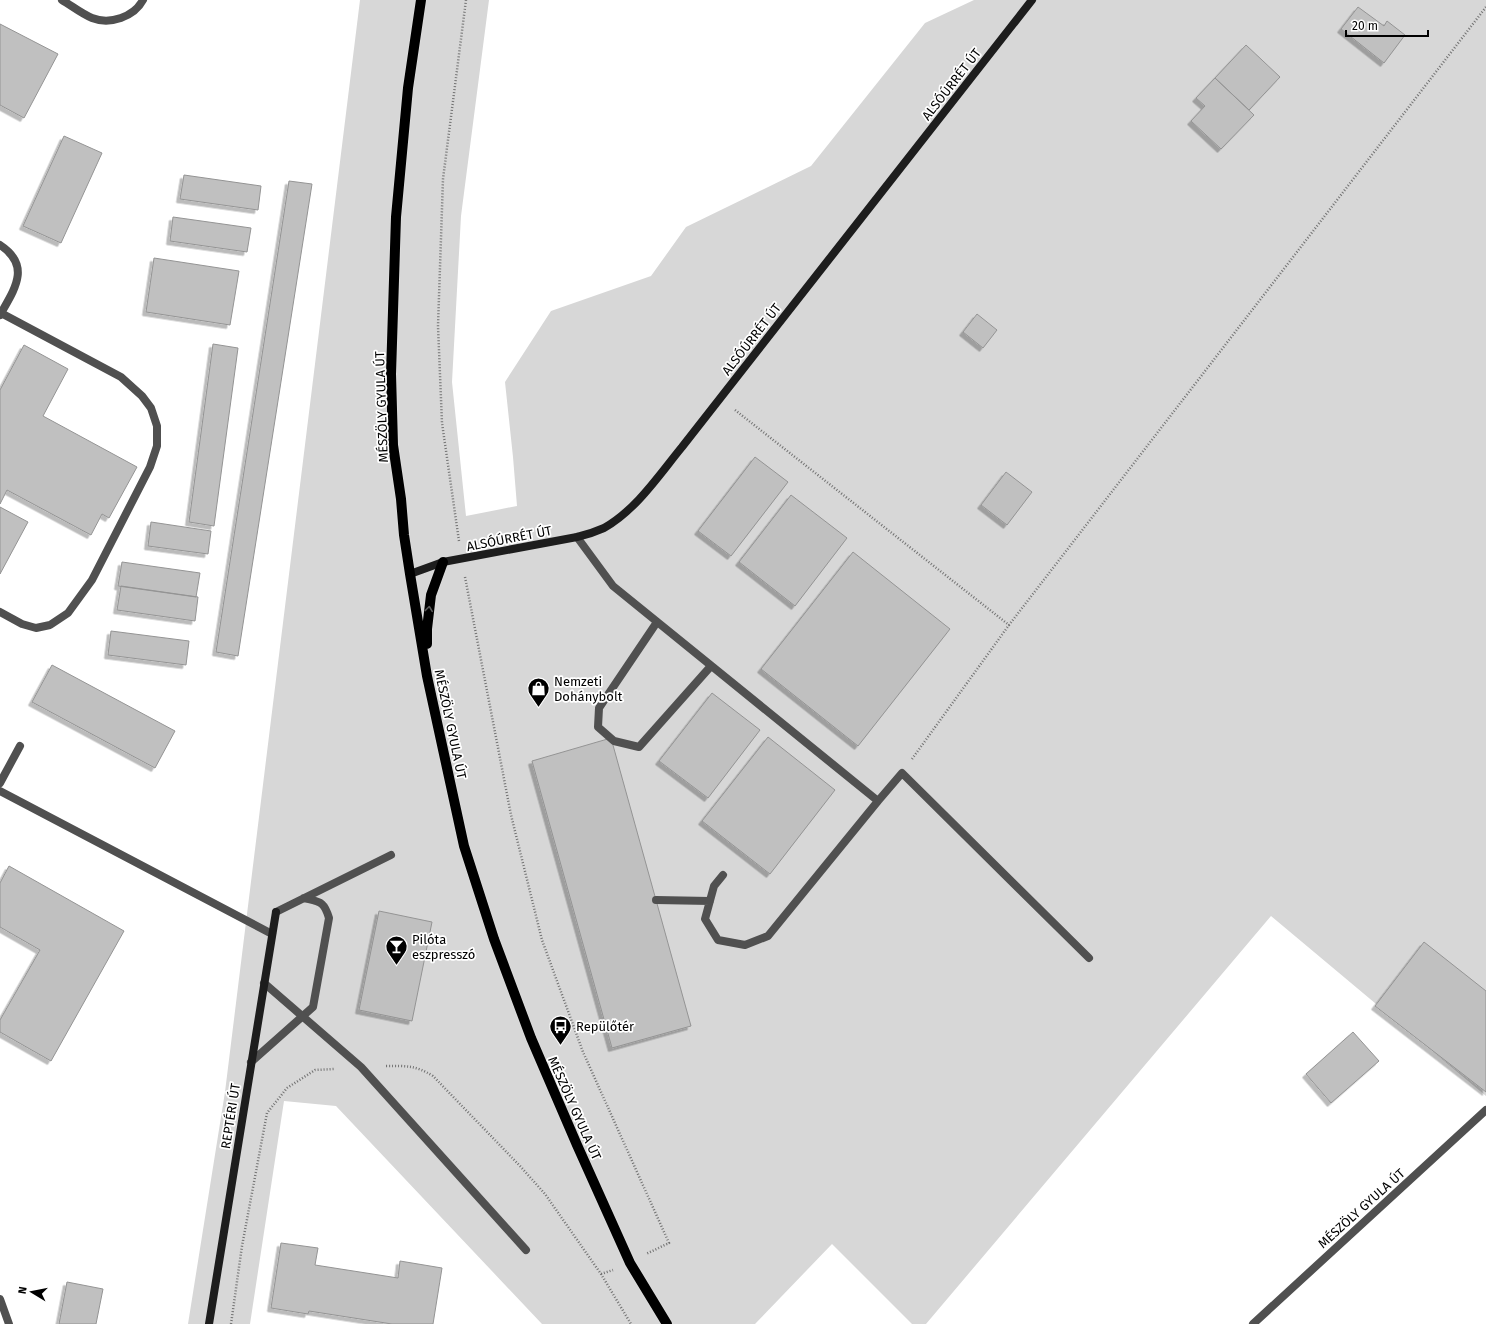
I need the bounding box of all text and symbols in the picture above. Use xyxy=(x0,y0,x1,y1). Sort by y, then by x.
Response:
scale bar xyxy=(1346,12,1428,38)
text: 20 m xyxy=(1352,19,1378,33)
street label: ALSÓÚRRÉT ÚT xyxy=(919,45,984,123)
street label: ALSÓÚRRÉT ÚT xyxy=(719,300,784,378)
street label: MÉSZÖLY GYULA ÚT xyxy=(371,351,391,463)
street label: ALSÓÚRRÉT ÚT xyxy=(465,523,553,554)
one-way arrow xyxy=(424,606,433,612)
street label: MÉSZÖLY GYULA ÚT xyxy=(432,668,470,780)
place label: Nemzeti Dohánybolt xyxy=(554,674,623,704)
shop icon: Nemzeti Dohánybolt xyxy=(525,675,551,708)
place label: Pilóta eszpresszó xyxy=(412,932,475,962)
bar icon: Pilóta eszpresszó xyxy=(383,933,409,966)
bus stop icon: Repülőtér xyxy=(548,1013,574,1046)
place label: Repülőtér xyxy=(576,1019,634,1034)
street label: MÉSZÖLY GYULA ÚT xyxy=(545,1054,605,1162)
street label: REPTÉRI ÚT xyxy=(218,1082,243,1150)
street label: MÉSZÖLY GYULA ÚT xyxy=(1314,1165,1408,1251)
north arrow xyxy=(12,1272,52,1312)
text: N xyxy=(16,1286,30,1295)

